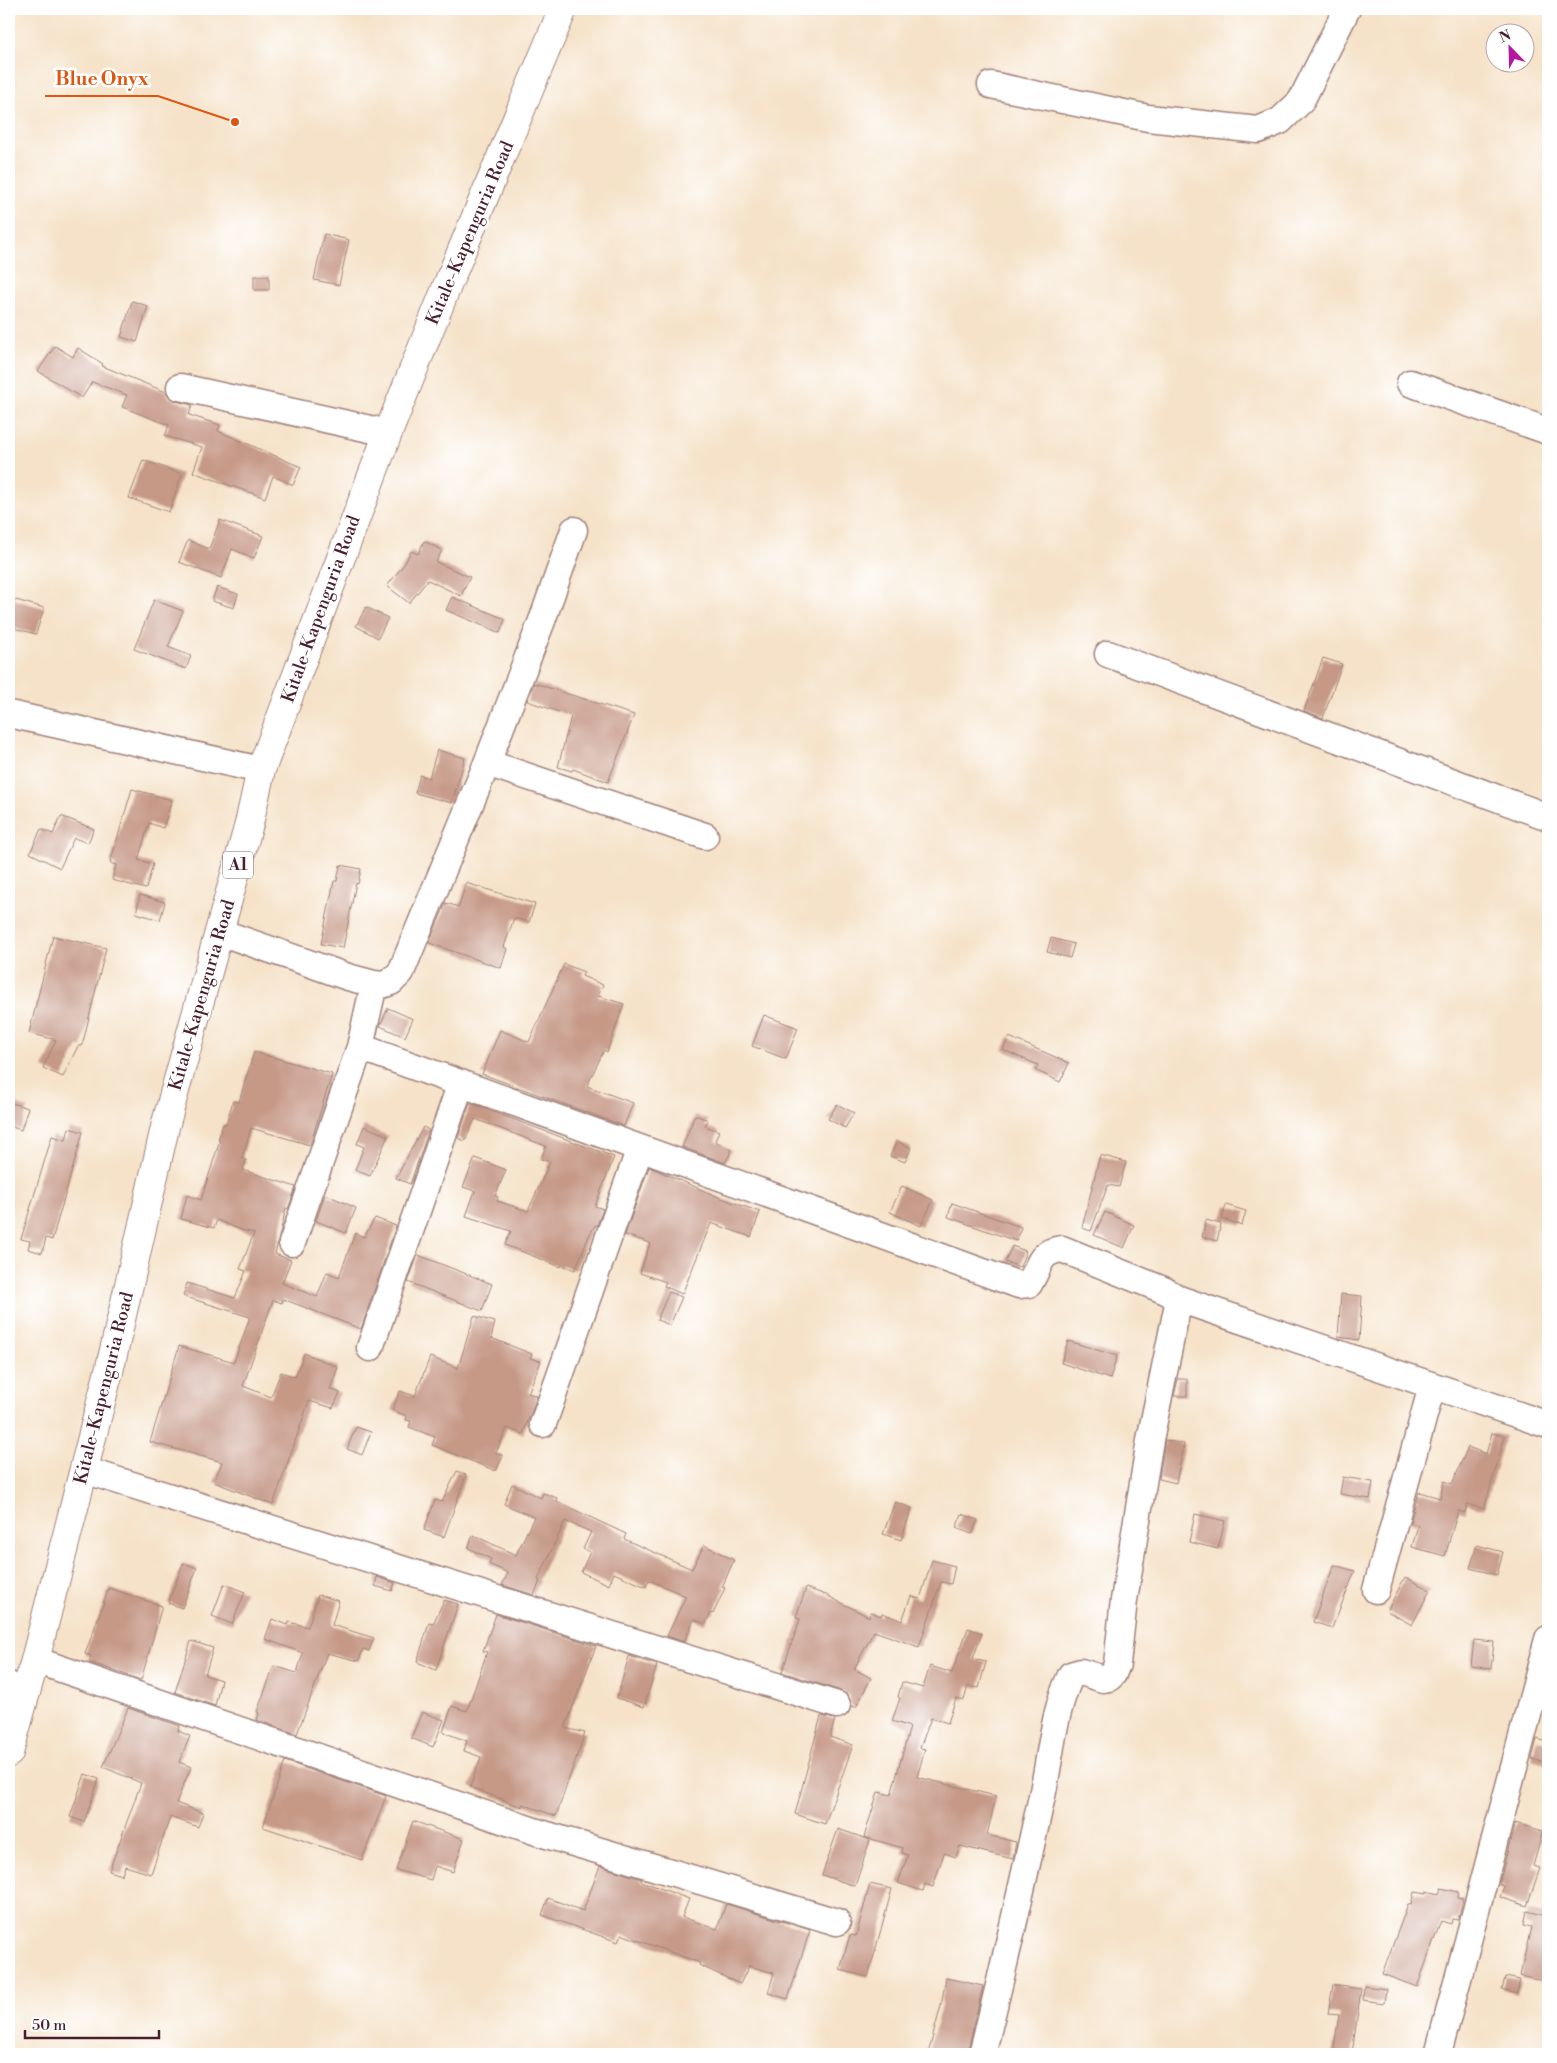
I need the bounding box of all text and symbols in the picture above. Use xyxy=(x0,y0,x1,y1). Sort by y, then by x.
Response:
north arrow xyxy=(1484,22,1534,72)
text: N xyxy=(1497,27,1514,47)
callout: Blue Onyx xyxy=(45,62,158,96)
text: Blue Onyx xyxy=(55,67,149,91)
street label: Kitale-Kapenguria Road xyxy=(421,137,519,328)
street label: Kitale-Kapenguria Road xyxy=(276,512,366,706)
road number: A1 xyxy=(223,852,253,878)
street label: Kitale-Kapenguria Road xyxy=(164,896,240,1093)
street label: Kitale-Kapenguria Road xyxy=(69,1289,139,1487)
scale bar xyxy=(25,2008,159,2040)
text: 50 m xyxy=(32,2016,66,2035)

